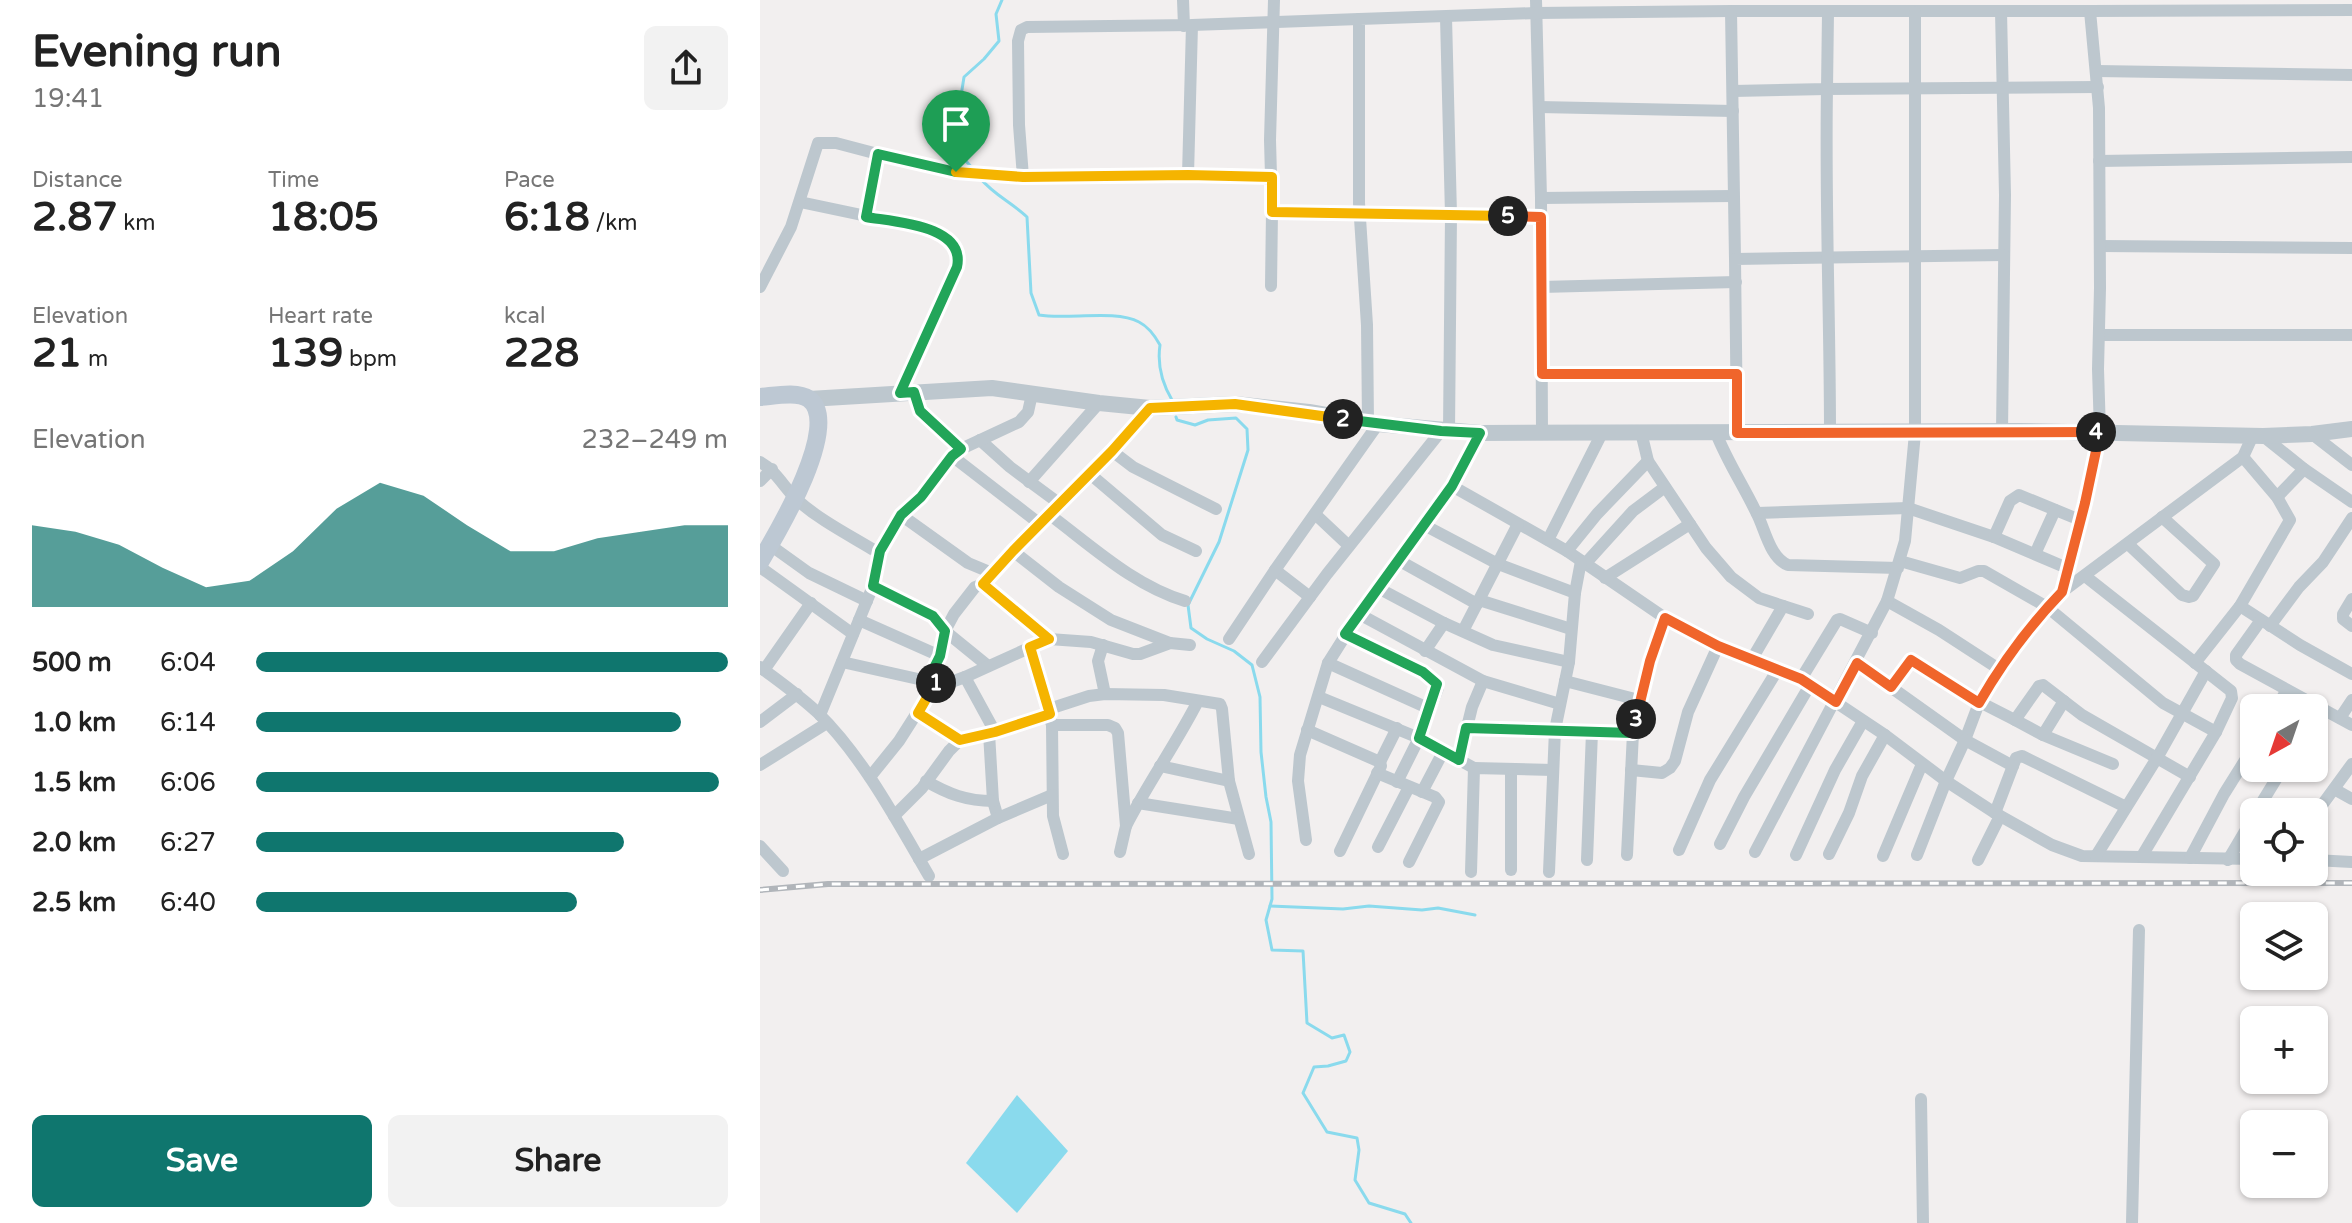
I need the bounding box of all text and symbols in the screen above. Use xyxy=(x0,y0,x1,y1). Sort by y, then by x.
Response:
text: Evening run xyxy=(32,26,281,79)
button: share xyxy=(644,26,728,110)
text: 19:41 xyxy=(32,83,104,114)
pin xyxy=(922,90,990,172)
icon: arrive xyxy=(934,102,978,146)
text: Distance xyxy=(32,167,123,193)
text: Time xyxy=(268,167,319,193)
text: Pace xyxy=(504,167,555,193)
text: 2.87 xyxy=(32,193,118,241)
text: 18:05 xyxy=(268,193,379,241)
text: 6:18 xyxy=(504,193,590,241)
pin: 5 xyxy=(1488,196,1528,236)
text: 5 xyxy=(1501,203,1515,229)
text: km xyxy=(118,210,155,236)
text: /km xyxy=(590,210,637,236)
text: Elevation xyxy=(32,303,128,329)
text: Heart rate xyxy=(268,303,373,329)
text: kcal xyxy=(504,303,545,329)
text: 21 xyxy=(32,329,82,377)
text: 139 xyxy=(268,329,343,377)
text: 228 xyxy=(504,329,579,377)
text: m xyxy=(82,346,108,372)
text: bpm xyxy=(343,346,397,372)
pin: 2 xyxy=(1323,399,1363,439)
text: 2 xyxy=(1336,406,1350,432)
pin: 4 xyxy=(2076,412,2116,452)
text: 4 xyxy=(2089,419,2103,445)
text: Elevation xyxy=(32,424,146,455)
text: 232–249 m xyxy=(582,424,728,455)
text: 500 m xyxy=(32,647,112,678)
text: 6:04 xyxy=(160,647,216,678)
pin: 1 xyxy=(916,663,956,703)
text: 1 xyxy=(929,670,943,696)
north arrow xyxy=(2240,694,2328,782)
map controls xyxy=(2240,694,2328,1198)
pin: 3 xyxy=(1616,699,1656,739)
text: 3 xyxy=(1629,706,1643,732)
text: 1.0 km xyxy=(32,707,116,738)
text: 6:14 xyxy=(160,707,216,738)
text: 1.5 km xyxy=(32,767,116,798)
text: 6:06 xyxy=(160,767,216,798)
button: locate xyxy=(2240,798,2328,886)
text: 2.0 km xyxy=(32,827,116,858)
text: 6:27 xyxy=(160,827,216,858)
text: 2.5 km xyxy=(32,887,116,918)
text: 6:40 xyxy=(160,887,216,918)
button: layers xyxy=(2240,902,2328,990)
button: + xyxy=(2240,1006,2328,1094)
button: − xyxy=(2240,1110,2328,1198)
button: Save xyxy=(32,1115,372,1207)
button: Share xyxy=(388,1115,728,1207)

